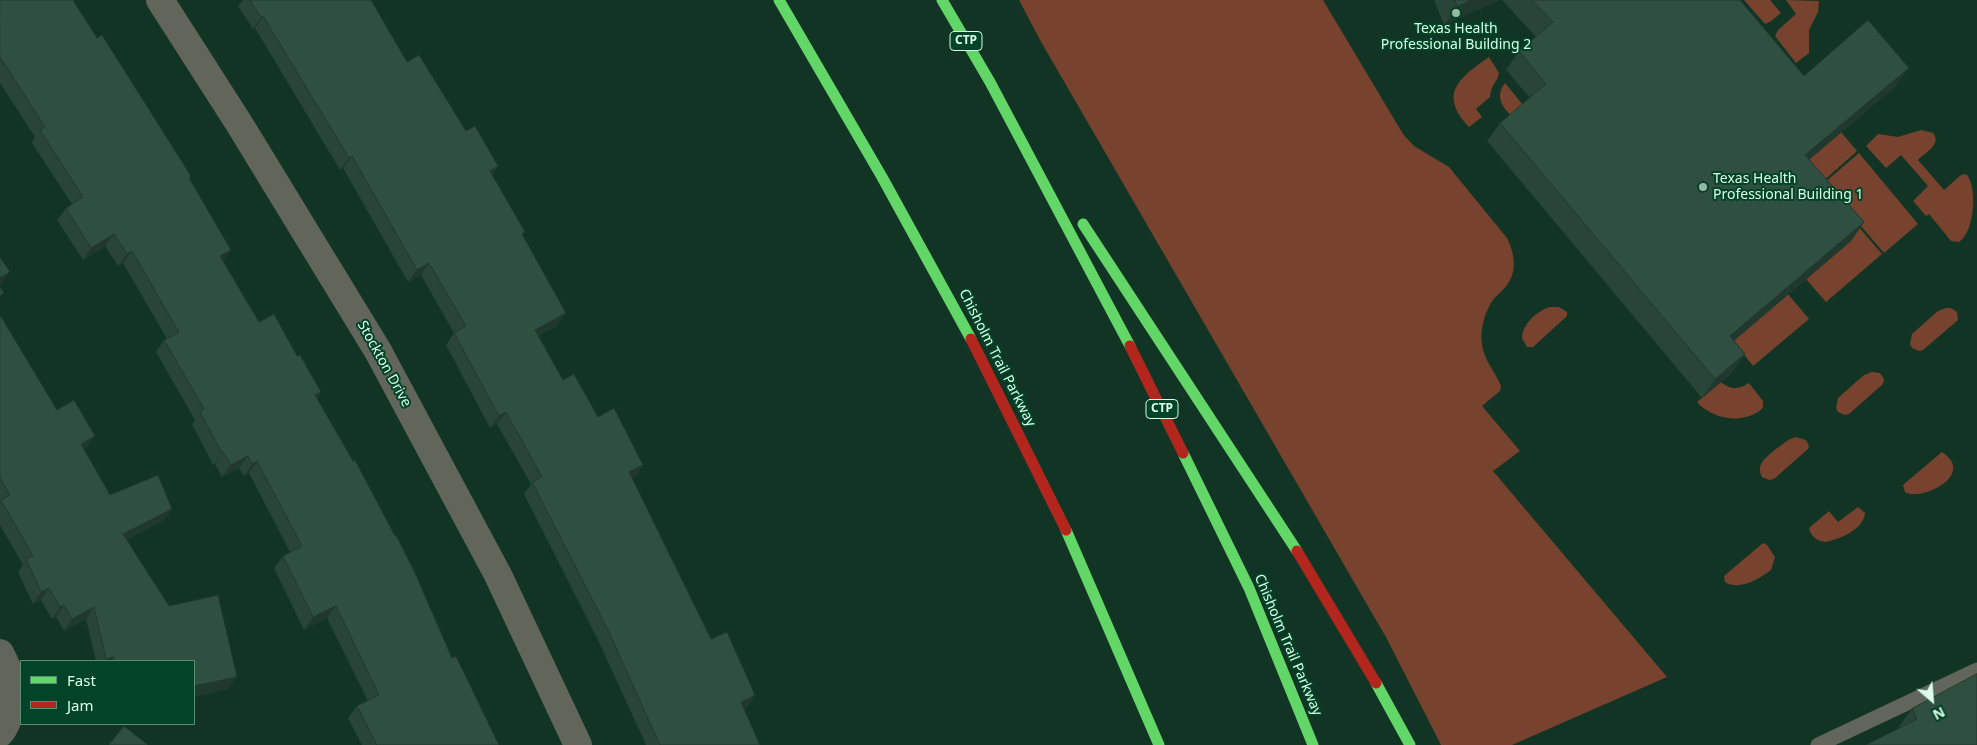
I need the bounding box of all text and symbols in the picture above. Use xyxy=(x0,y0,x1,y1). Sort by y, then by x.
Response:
marker: Texas Health Professional Building 2 xyxy=(1450,7,1462,19)
place label: Texas Health Professional Building 2 xyxy=(1381,21,1531,54)
road number: CTP xyxy=(950,31,982,50)
place label: Texas Health Professional Building 1 xyxy=(1713,171,1864,203)
marker: Texas Health Professional Building 1 xyxy=(1697,181,1709,193)
street label: Chisholm Trail Parkway xyxy=(955,286,1039,430)
street label: Stockton Drive xyxy=(353,318,415,410)
road number: CTP xyxy=(1146,399,1178,418)
street label: Chisholm Trail Parkway xyxy=(1251,572,1325,718)
legend xyxy=(20,660,195,725)
text: Fast xyxy=(67,670,96,690)
north arrow xyxy=(1907,675,1957,725)
text: Jam xyxy=(67,695,94,715)
text: N xyxy=(1930,703,1948,725)

